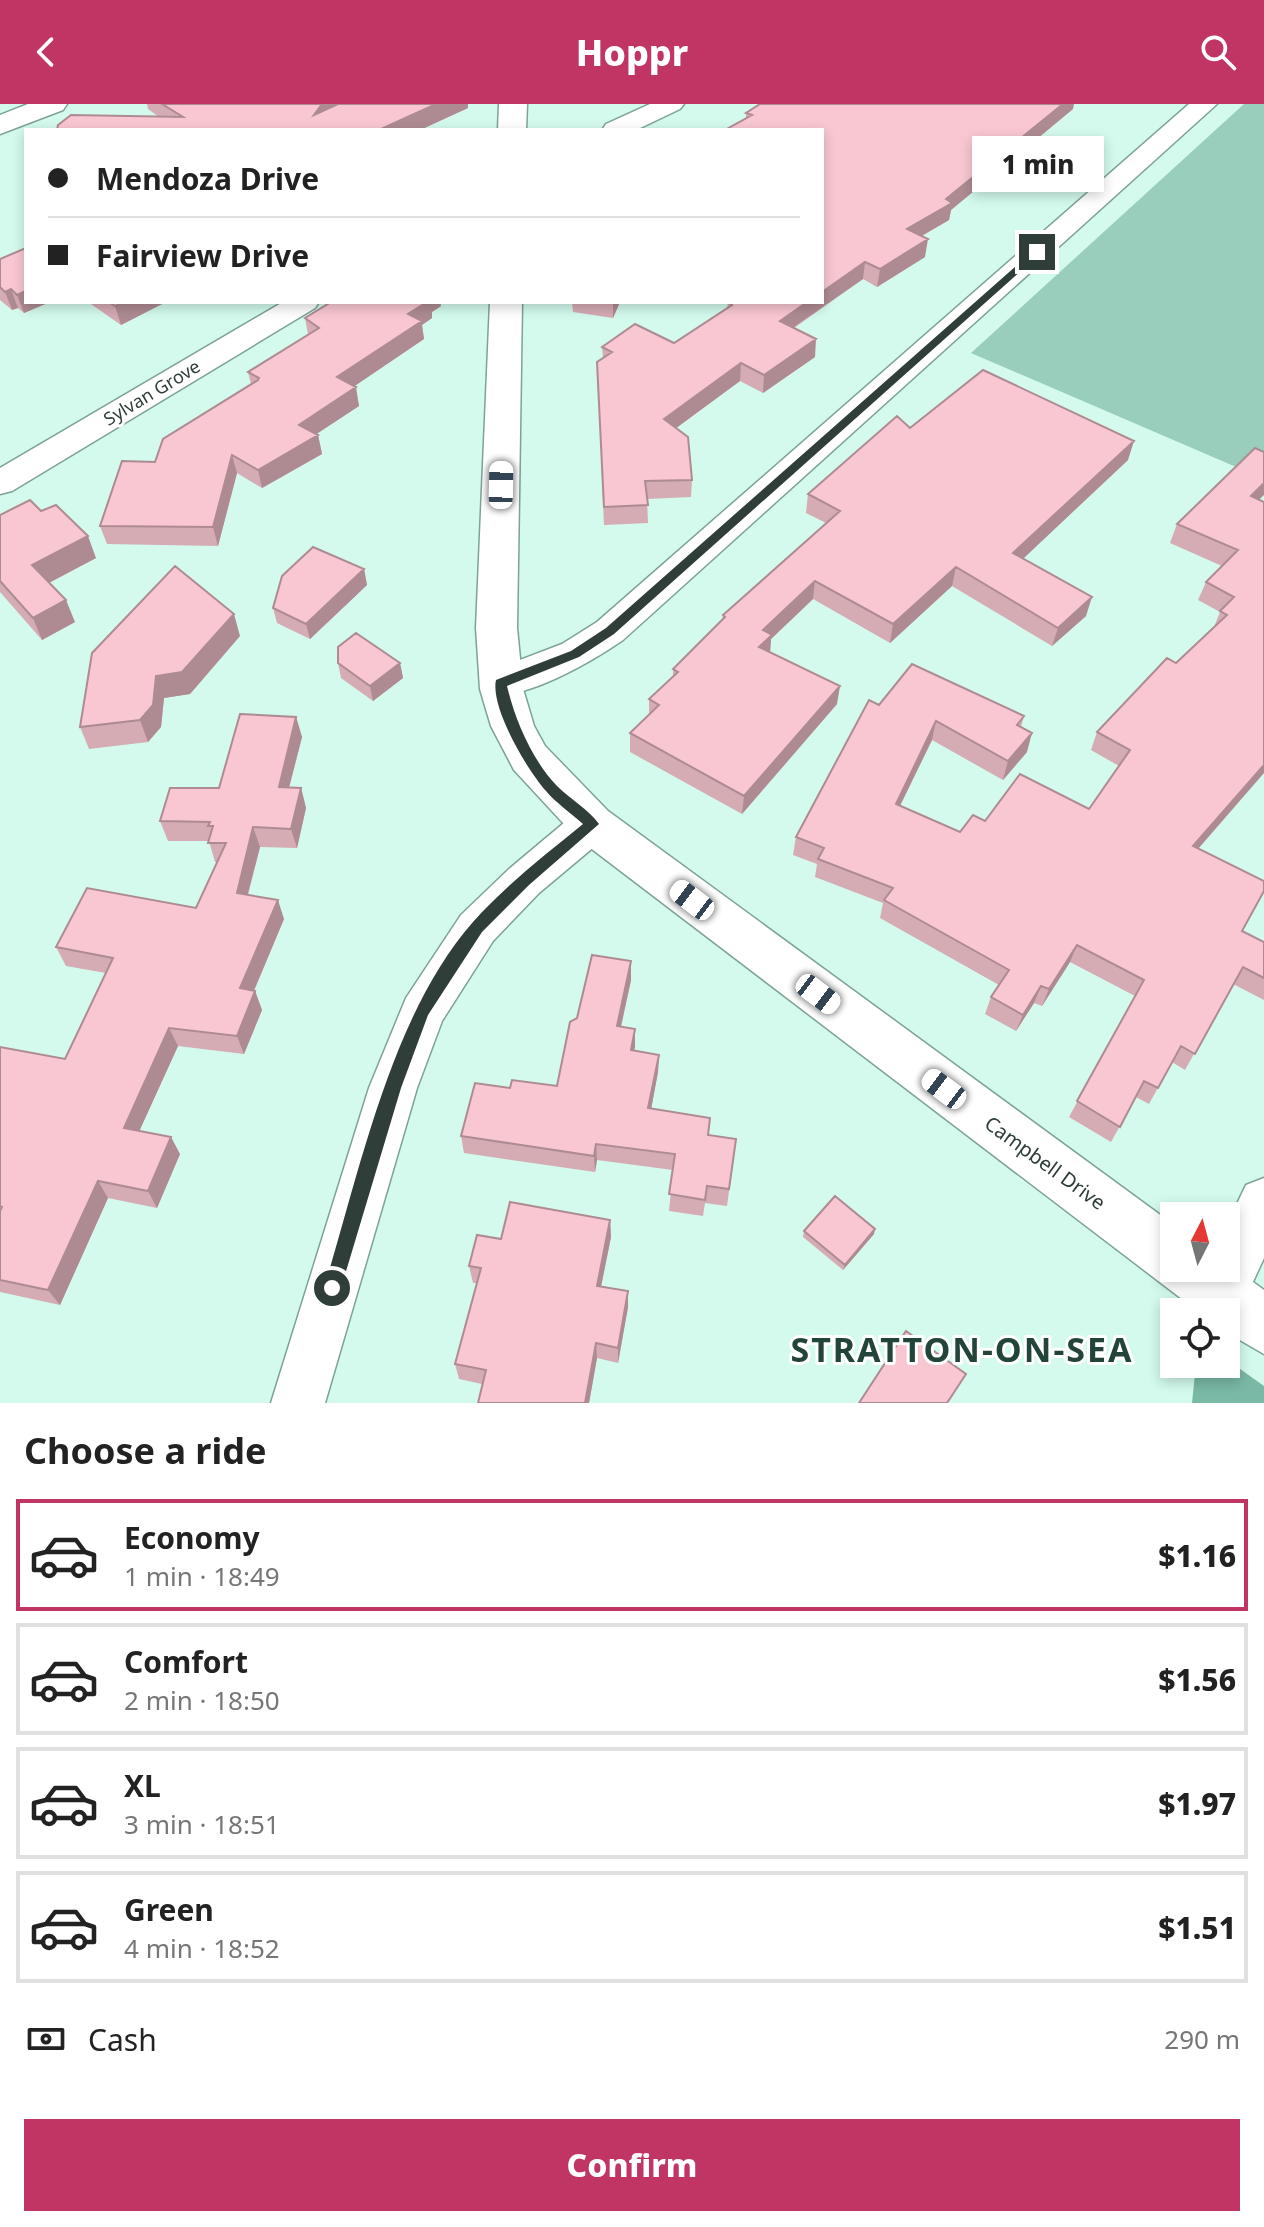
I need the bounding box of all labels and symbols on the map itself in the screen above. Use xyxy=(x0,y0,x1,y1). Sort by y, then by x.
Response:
callout: 1 min xyxy=(971,136,1103,192)
route end xyxy=(1019,234,1055,270)
street label: Sylvan Grove xyxy=(99,354,204,430)
car xyxy=(489,461,513,509)
car xyxy=(666,876,718,924)
car xyxy=(792,970,844,1018)
car xyxy=(918,1065,970,1113)
street label: Campbell Drive xyxy=(979,1110,1111,1216)
north arrow xyxy=(1160,1202,1240,1282)
route start xyxy=(314,1270,350,1306)
district label: STRATTON-ON-SEA xyxy=(790,1326,1134,1372)

